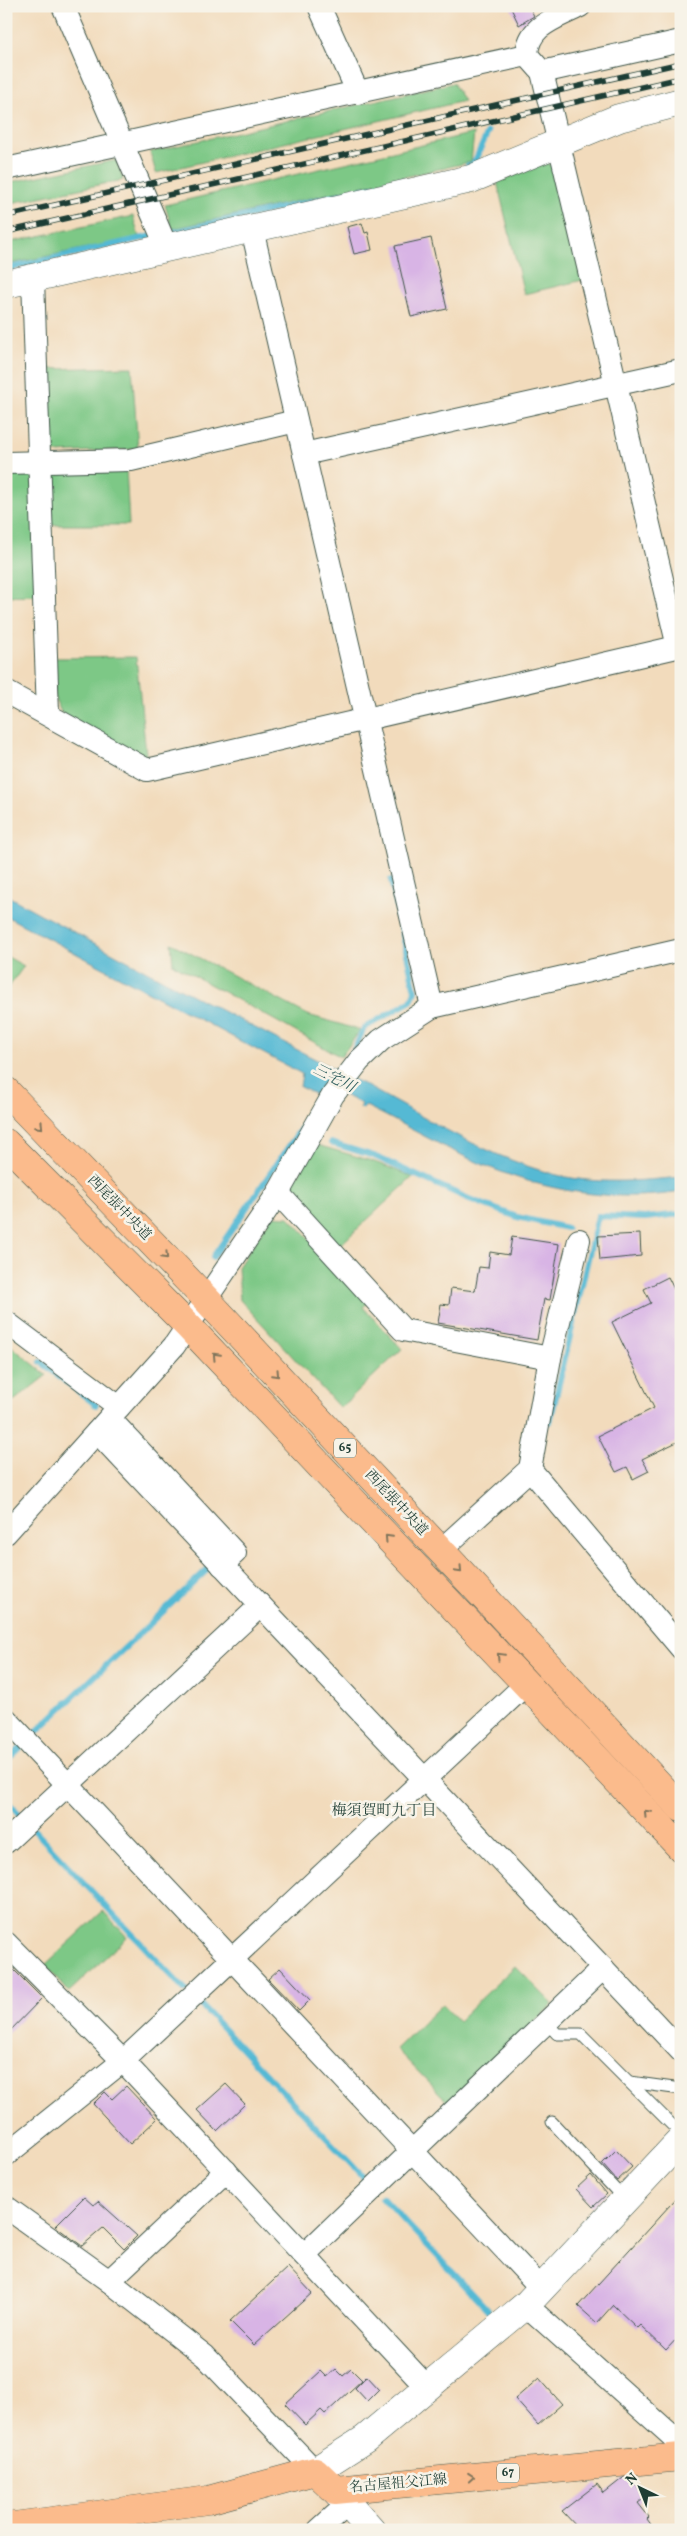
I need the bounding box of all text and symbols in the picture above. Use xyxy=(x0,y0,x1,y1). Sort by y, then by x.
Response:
water label: 三宅川 xyxy=(309,1059,361,1099)
one-way arrow xyxy=(34,1120,43,1129)
street label: 西尾張中央道 xyxy=(83,1171,155,1245)
one-way arrow xyxy=(159,1250,168,1259)
one-way arrow xyxy=(213,1353,222,1362)
one-way arrow xyxy=(270,1368,279,1377)
road number: 65 xyxy=(334,1439,356,1458)
street label: 西尾張中央道 xyxy=(360,1466,432,1540)
one-way arrow xyxy=(385,1535,394,1544)
one-way arrow xyxy=(453,1564,462,1573)
one-way arrow xyxy=(497,1653,506,1662)
district label: 梅須賀町九丁目 xyxy=(331,1801,437,1822)
one-way arrow xyxy=(644,1809,653,1818)
road number: 67 xyxy=(497,2464,519,2482)
north arrow xyxy=(614,2464,664,2514)
text: N xyxy=(622,2469,642,2490)
street label: 名古屋祖父江線 xyxy=(348,2470,448,2498)
one-way arrow xyxy=(467,2472,475,2483)

